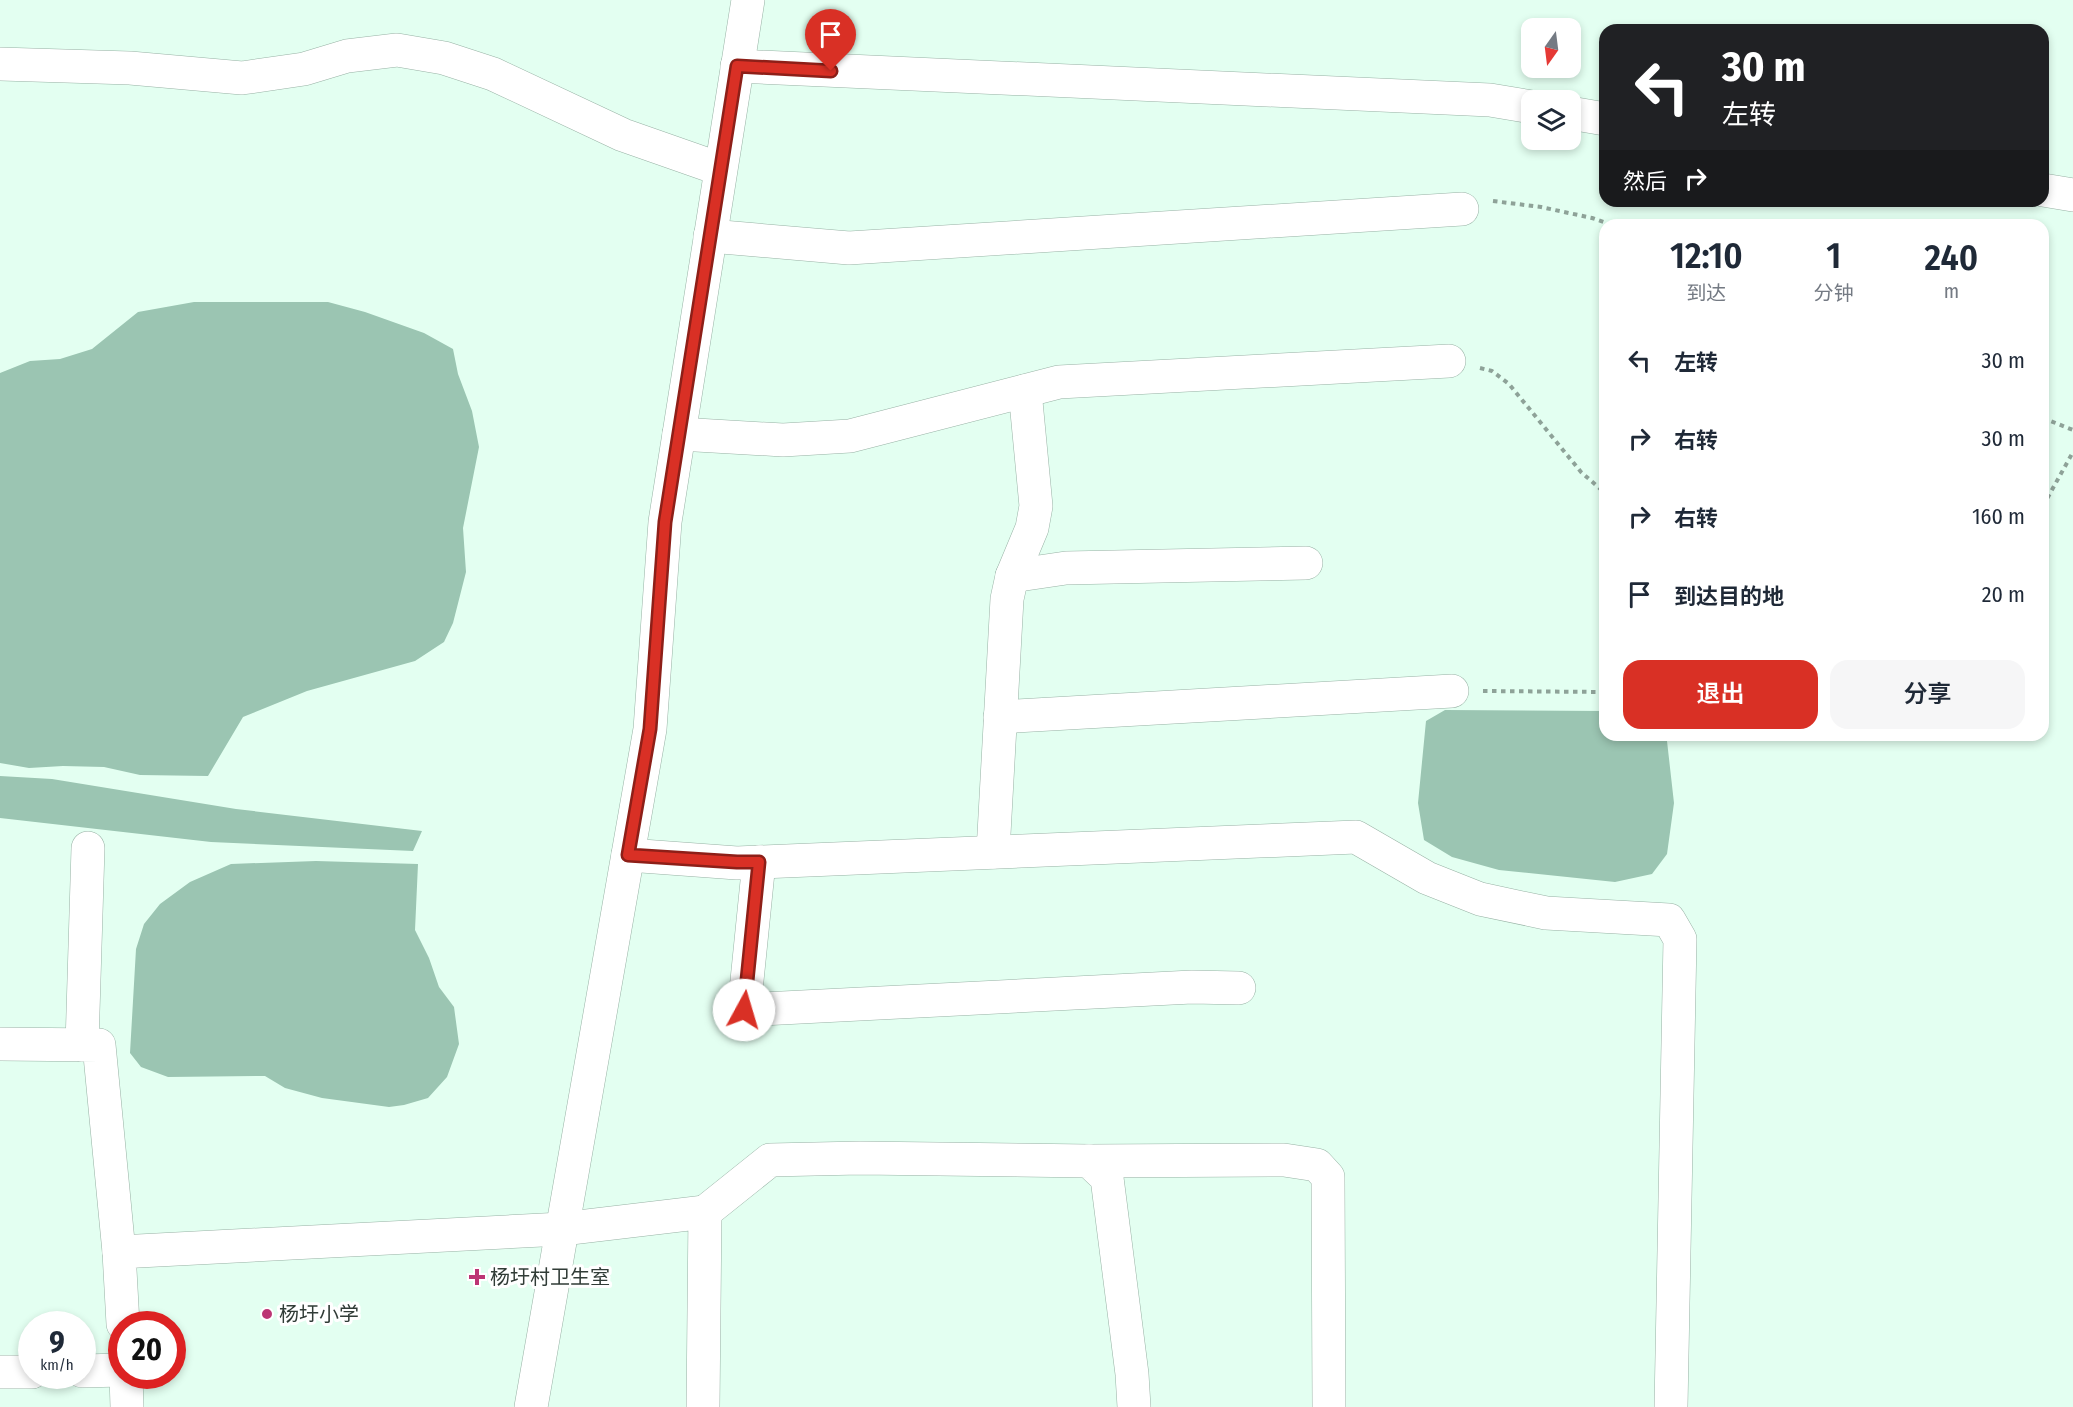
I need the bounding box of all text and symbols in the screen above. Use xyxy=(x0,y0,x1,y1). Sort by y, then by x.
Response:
pin xyxy=(805,9,856,71)
icon: arrive xyxy=(814,18,847,51)
north arrow xyxy=(1521,18,1581,78)
map controls xyxy=(1521,18,1581,150)
text: 30 m xyxy=(1722,42,1806,92)
icon: left xyxy=(1623,48,1701,126)
button: layers xyxy=(1521,90,1581,150)
text: 左转 xyxy=(1722,99,1776,131)
icon: right xyxy=(1679,162,1712,195)
text: 然后 xyxy=(1623,168,1667,195)
text: 12:10 xyxy=(1670,234,1743,278)
text: 1 xyxy=(1826,234,1841,278)
text: 240 xyxy=(1925,236,1978,280)
text: m xyxy=(1944,279,1959,303)
text: 到达 xyxy=(1686,281,1726,305)
text: 分钟 xyxy=(1814,281,1854,305)
icon: left xyxy=(1623,344,1656,377)
text: 30 m xyxy=(1982,347,2025,374)
text: 左转 xyxy=(1674,349,1718,376)
icon: right xyxy=(1623,422,1656,455)
text: 30 m xyxy=(1982,425,2025,452)
text: 右转 xyxy=(1674,427,1718,454)
icon: right xyxy=(1623,500,1656,533)
text: 160 m xyxy=(1972,503,2025,530)
text: 右转 xyxy=(1674,505,1718,532)
icon: arrive xyxy=(1623,578,1656,611)
text: 20 m xyxy=(1982,581,2025,608)
text: 到达目的地 xyxy=(1674,583,1784,610)
button: 退出 xyxy=(1623,660,1818,729)
button: 分享 xyxy=(1830,660,2025,729)
position arrow xyxy=(712,978,776,1042)
place label: 杨圩村卫生室 xyxy=(490,1265,610,1289)
marker: 杨圩村卫生室 xyxy=(468,1268,486,1286)
place label: 杨圩小学 xyxy=(279,1302,359,1326)
marker: 杨圩小学 xyxy=(260,1307,274,1321)
speed limit sign: 20 xyxy=(108,1311,186,1389)
text: 9 xyxy=(49,1325,65,1361)
text: km/h xyxy=(40,1356,74,1374)

